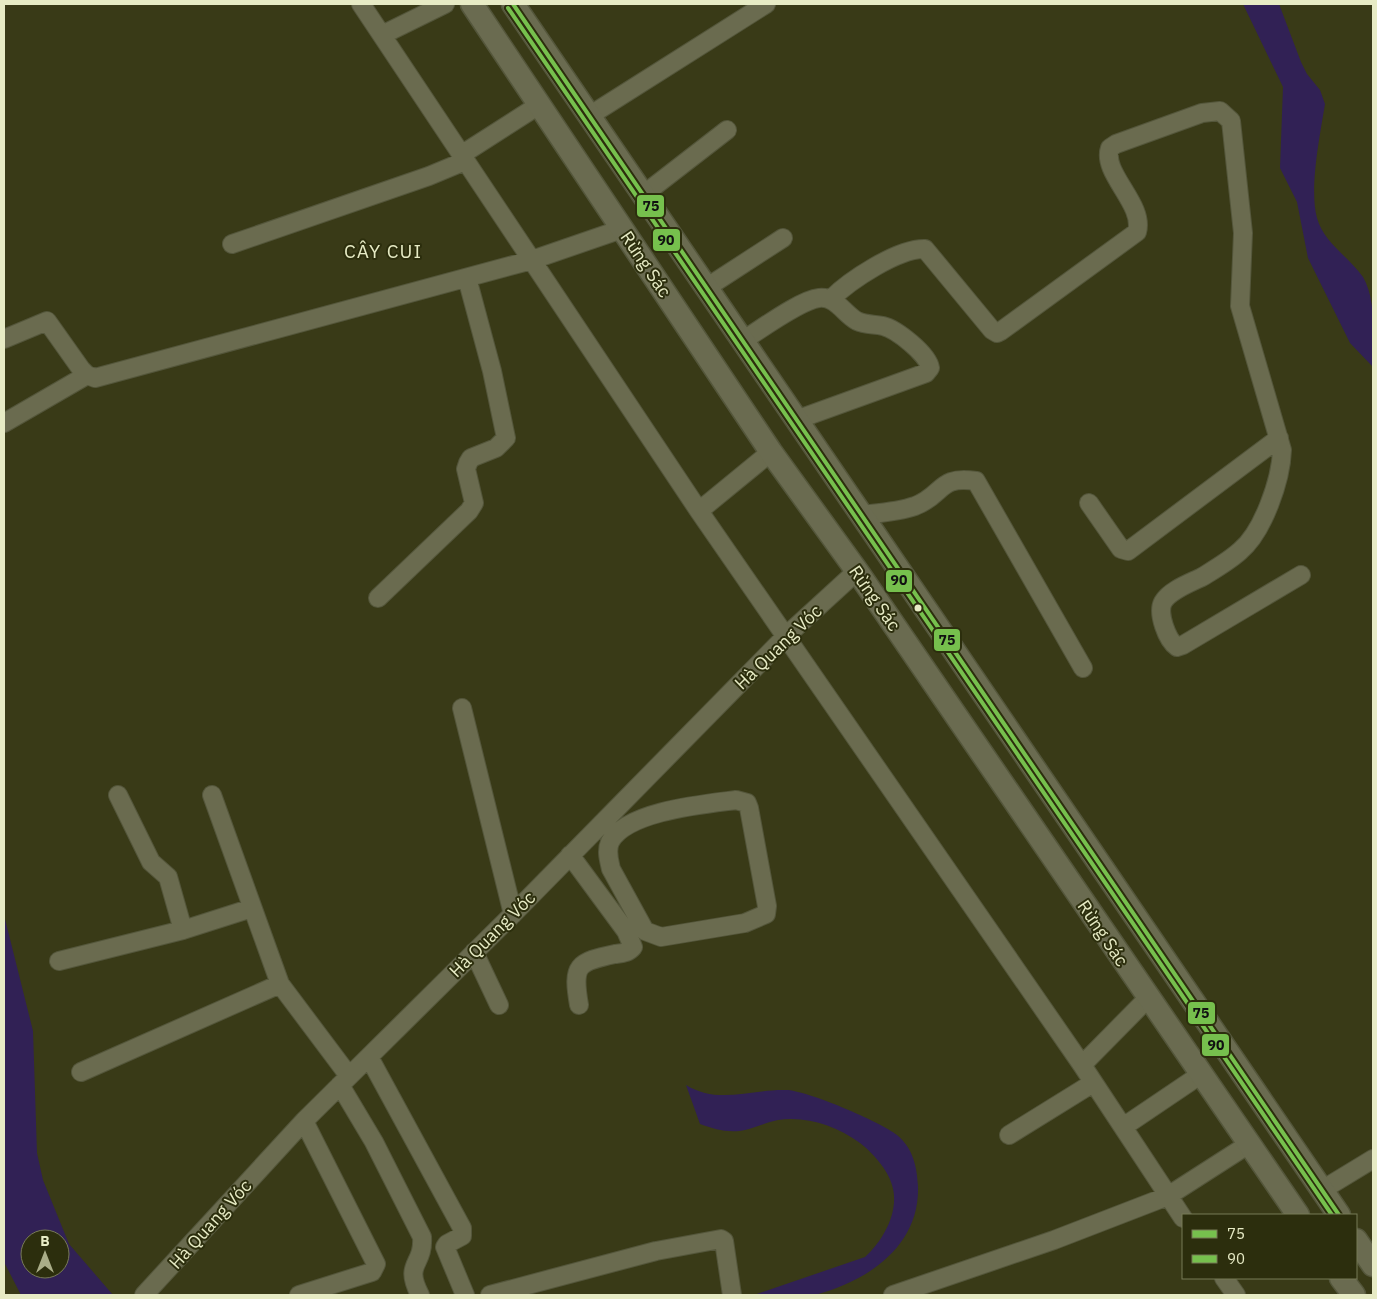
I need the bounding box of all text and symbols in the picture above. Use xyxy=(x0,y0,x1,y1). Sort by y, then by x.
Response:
line badge: 75 xyxy=(636,194,665,218)
text: 75 xyxy=(643,197,659,215)
street label: Rừng Sác xyxy=(616,227,676,301)
line badge: 90 xyxy=(652,228,681,252)
text: 90 xyxy=(658,231,674,249)
district label: CÂY CUI xyxy=(344,239,422,263)
street label: Rừng Sác xyxy=(844,561,906,635)
line badge: 90 xyxy=(885,569,913,593)
text: 90 xyxy=(891,571,907,589)
street label: Hà Quang Vóc xyxy=(729,600,827,694)
unlabelled marker xyxy=(913,603,923,613)
line badge: 75 xyxy=(933,628,961,652)
text: 75 xyxy=(939,631,955,649)
street label: Hà Quang Vóc xyxy=(444,886,540,982)
street label: Rừng Sác xyxy=(1073,896,1133,970)
line badge: 75 xyxy=(1187,1001,1216,1025)
text: 75 xyxy=(1193,1004,1209,1022)
line badge: 90 xyxy=(1201,1033,1230,1057)
text: 90 xyxy=(1208,1036,1224,1054)
street label: Hà Quang Vóc xyxy=(164,1174,256,1274)
legend xyxy=(1182,1214,1357,1279)
text: 75 xyxy=(1227,1224,1245,1243)
north arrow xyxy=(20,1229,70,1279)
text: B xyxy=(40,1232,50,1250)
text: 90 xyxy=(1227,1249,1245,1268)

